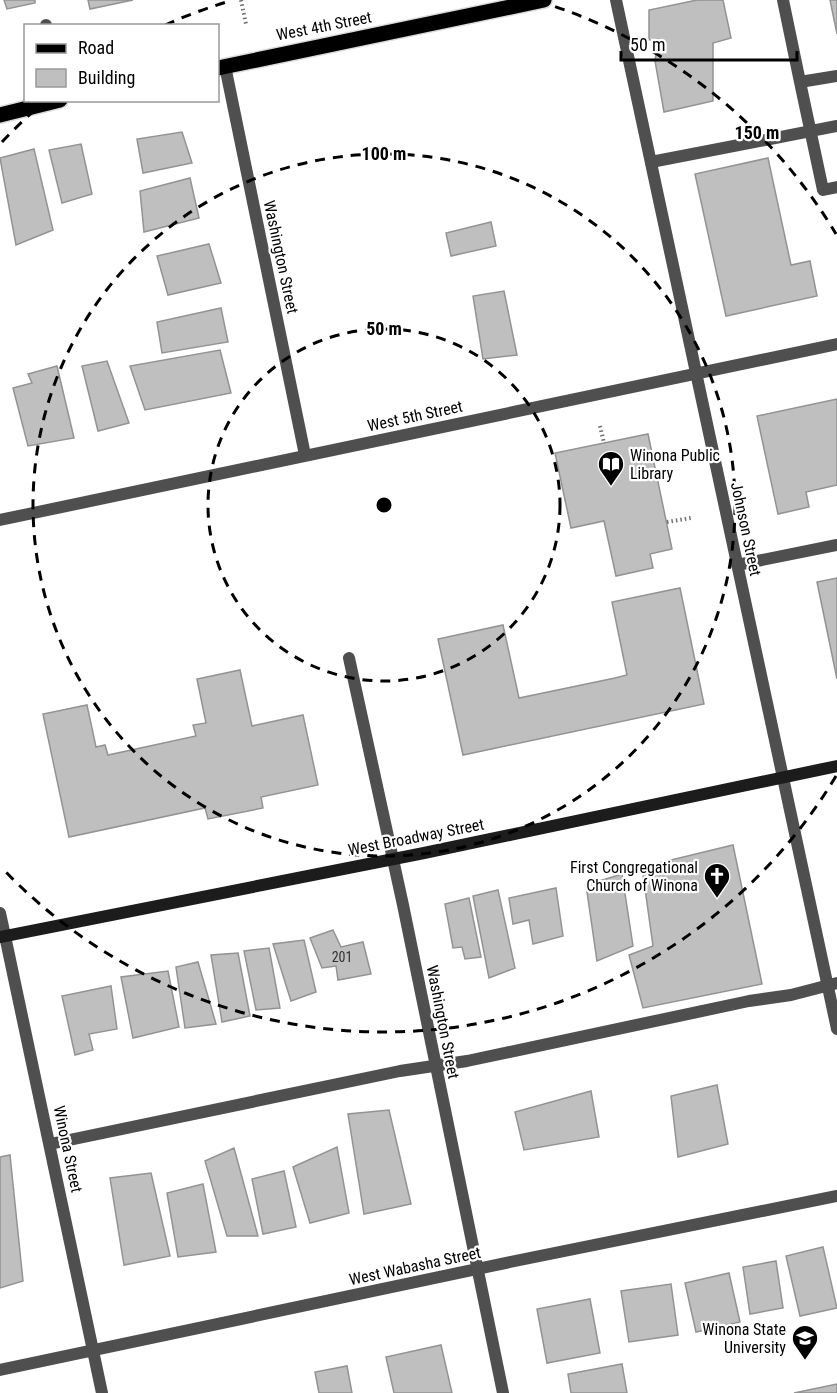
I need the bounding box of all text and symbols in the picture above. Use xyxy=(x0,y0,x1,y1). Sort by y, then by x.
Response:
street label: West 4th Street xyxy=(275,7,374,45)
legend xyxy=(24,24,219,102)
scale bar xyxy=(621,24,796,62)
text: 50 m xyxy=(630,34,665,55)
text: Road xyxy=(78,37,114,58)
text: Building xyxy=(78,67,135,88)
text: 150 m xyxy=(735,122,779,143)
text: 100 m xyxy=(362,143,406,164)
street label: Washington Street xyxy=(260,199,302,316)
text: 50 m xyxy=(366,318,402,339)
street label: West 5th Street xyxy=(366,397,465,435)
place label: Winona Public Library xyxy=(630,446,720,483)
library icon: Winona Public Library xyxy=(596,449,626,487)
street label: Johnson Street xyxy=(727,480,765,578)
centre of rings xyxy=(374,495,394,515)
street label: West Broadway Street xyxy=(346,814,486,859)
place label: First Congregational Church of Winona xyxy=(570,858,698,895)
church icon: First Congregational Church of Winona xyxy=(702,861,732,899)
house number: 201 xyxy=(332,949,352,965)
street label: Washington Street xyxy=(423,964,463,1081)
street label: Winona Street xyxy=(50,1104,87,1194)
street label: West Wabasha Street xyxy=(347,1243,483,1289)
place label: Winona State University xyxy=(702,1320,786,1357)
school or university icon: Winona State University xyxy=(790,1323,820,1361)

